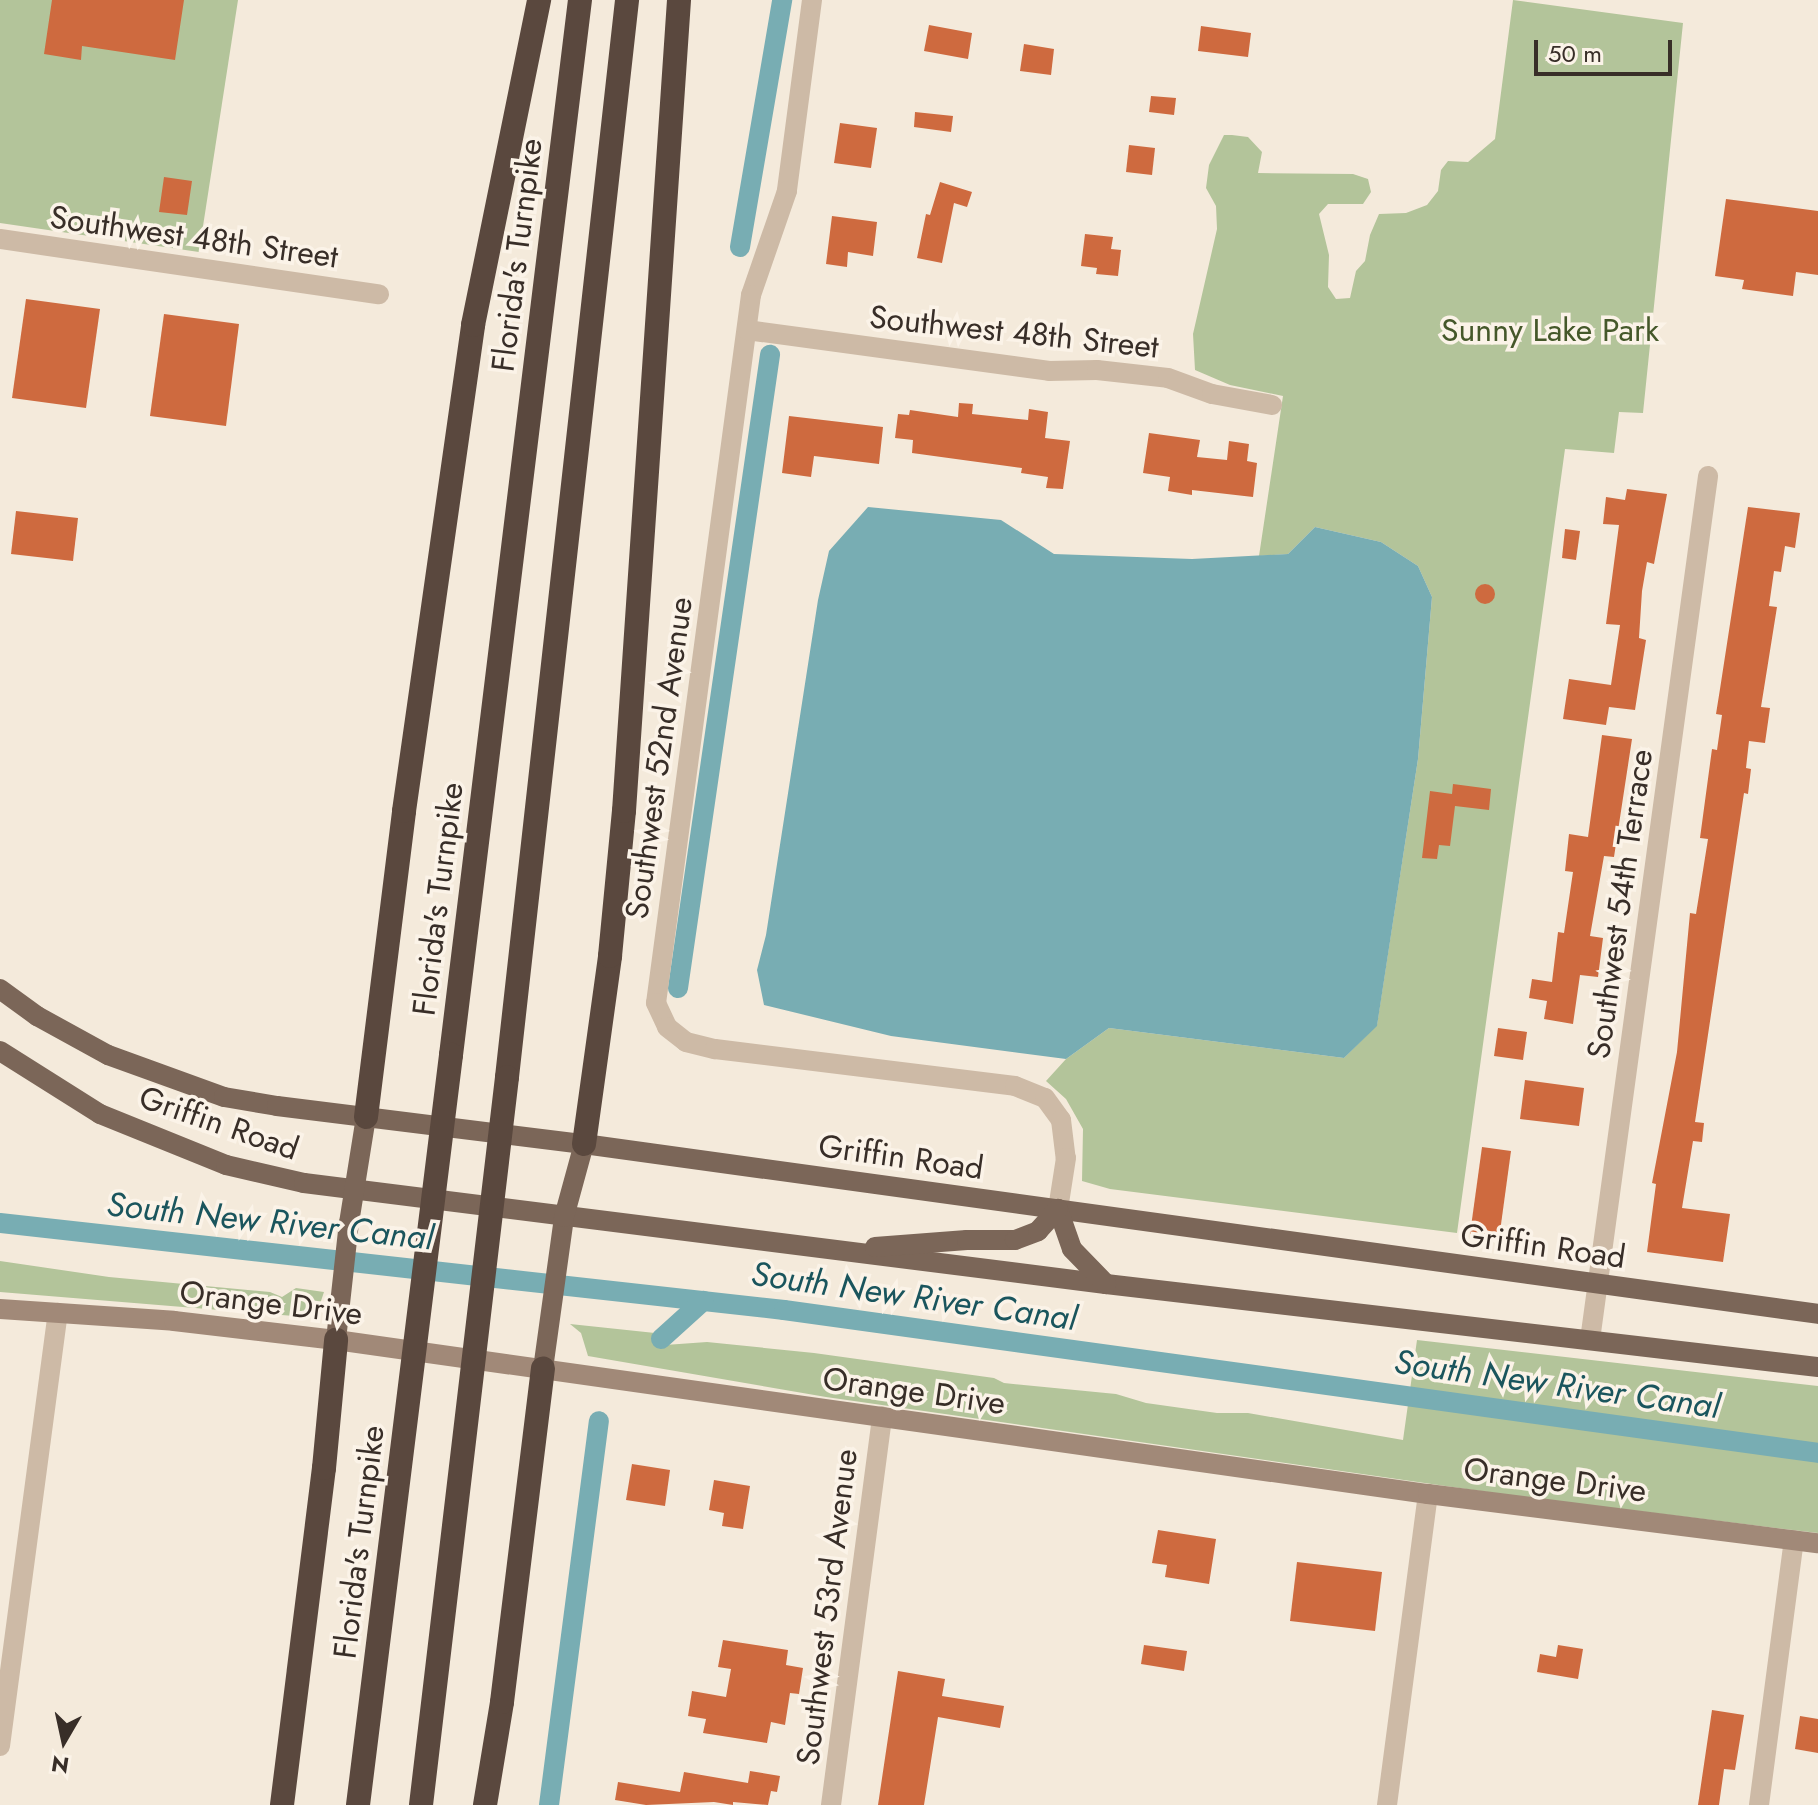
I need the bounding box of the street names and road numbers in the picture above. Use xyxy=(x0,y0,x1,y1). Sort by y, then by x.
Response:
street label: Florida's Turnpike xyxy=(484,136,550,374)
street label: Southwest 48th Street xyxy=(47,198,341,276)
street label: Southwest 48th Street xyxy=(867,298,1161,366)
street label: Southwest 52nd Avenue xyxy=(617,595,701,921)
street label: Southwest 54th Terrace xyxy=(1579,747,1661,1061)
street label: Florida's Turnpike xyxy=(405,780,471,1018)
street label: Griffin Road xyxy=(134,1078,304,1168)
street label: Griffin Road xyxy=(816,1126,986,1188)
street label: Griffin Road xyxy=(1458,1215,1628,1277)
street label: Orange Drive xyxy=(177,1273,365,1333)
street label: Orange Drive xyxy=(820,1359,1008,1423)
street label: Florida's Turnpike xyxy=(326,1423,392,1661)
street label: Southwest 53rd Avenue xyxy=(789,1447,865,1767)
street label: Orange Drive xyxy=(1461,1450,1649,1510)

